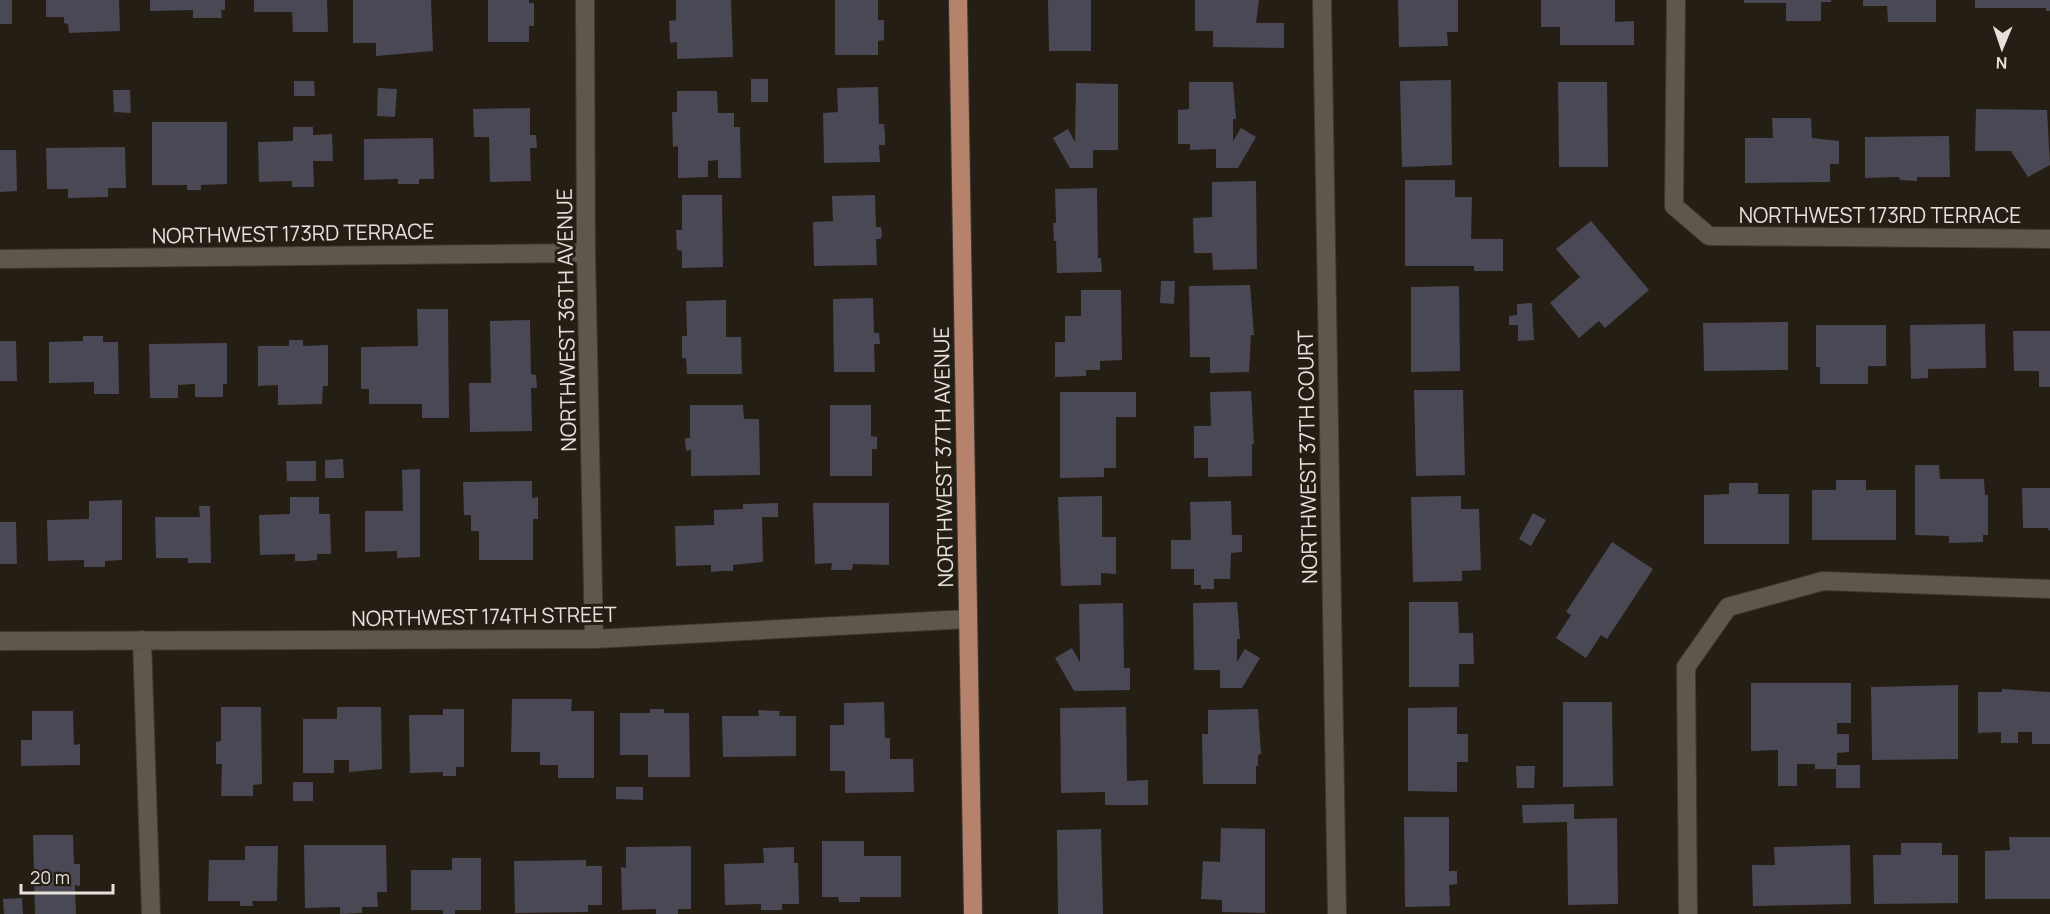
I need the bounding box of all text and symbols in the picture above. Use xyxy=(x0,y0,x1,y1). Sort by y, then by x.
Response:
north arrow xyxy=(1972,18,2032,78)
text: N xyxy=(1995,52,2008,74)
street label: NORTHWEST 36TH AVENUE xyxy=(550,188,582,452)
street label: NORTHWEST 173RD TERRACE xyxy=(1739,201,2021,229)
street label: NORTHWEST 173RD TERRACE xyxy=(151,217,435,249)
street label: NORTHWEST 37TH AVENUE xyxy=(927,326,959,588)
street label: NORTHWEST 37TH COURT xyxy=(1291,329,1323,584)
street label: NORTHWEST 174TH STREET xyxy=(351,600,617,632)
scale bar xyxy=(21,857,112,895)
text: 20 m xyxy=(30,865,70,889)

